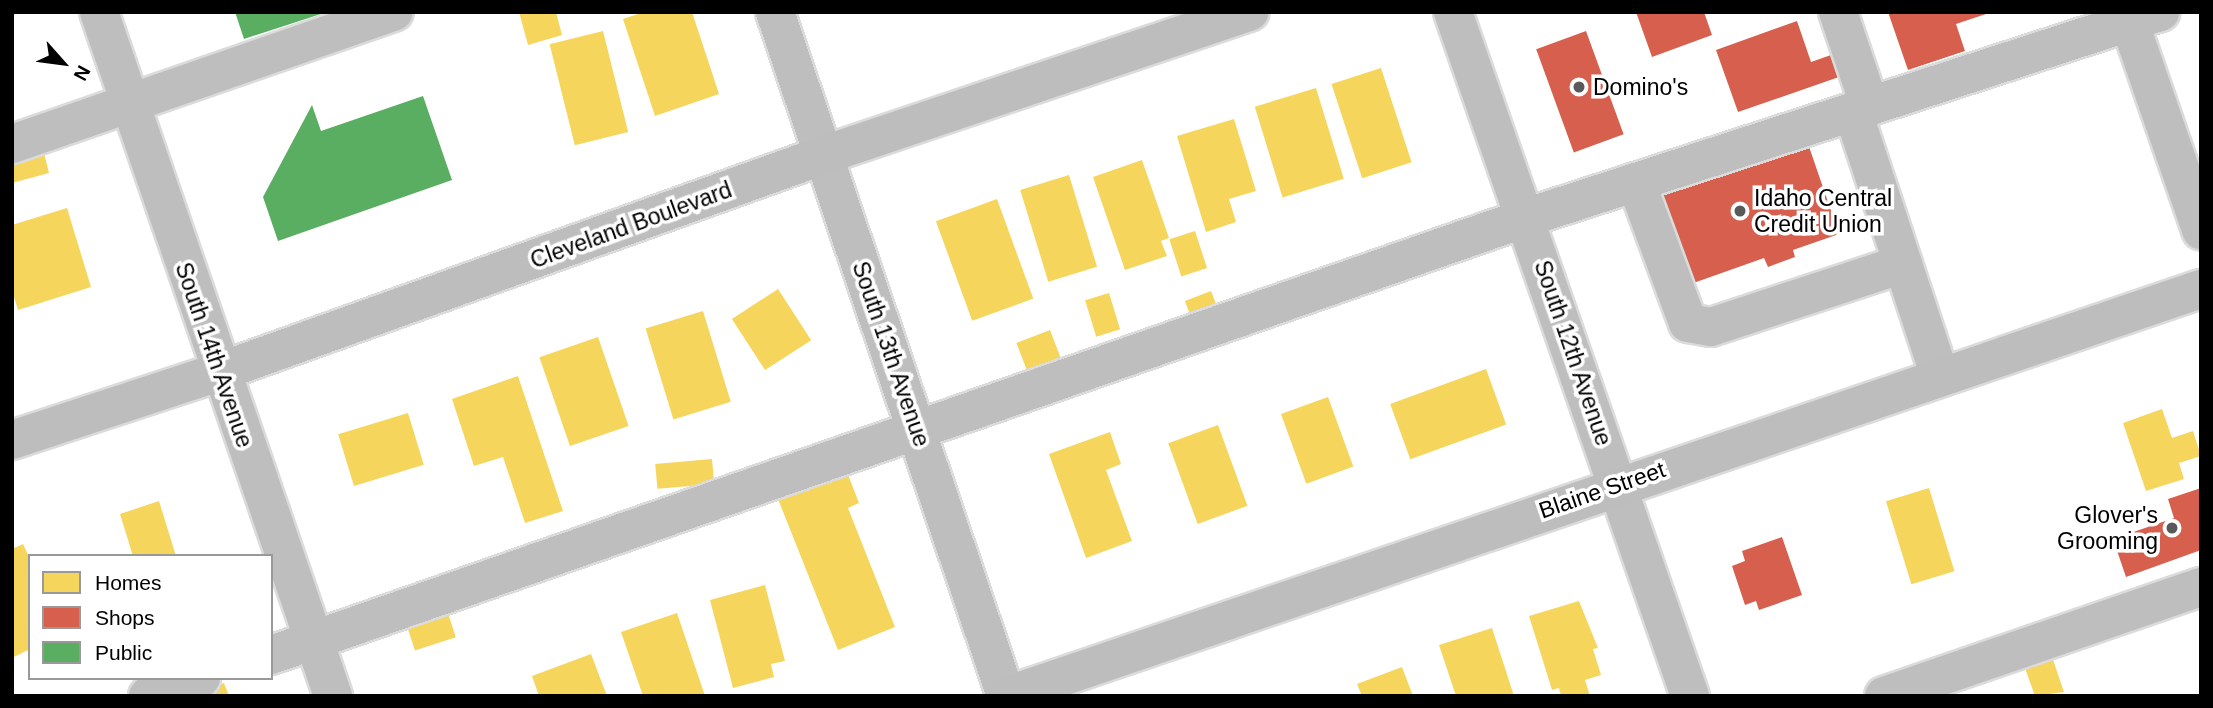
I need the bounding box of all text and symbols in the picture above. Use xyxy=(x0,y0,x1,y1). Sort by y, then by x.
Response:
north arrow xyxy=(28,28,98,98)
text: N xyxy=(69,62,94,84)
place label: Domino's xyxy=(1593,73,1688,101)
marker: Domino's xyxy=(1571,79,1587,95)
street label: Cleveland Boulevard xyxy=(527,176,735,274)
place label: Idaho Central Credit Union xyxy=(1754,184,1892,238)
marker: Idaho Central Credit Union xyxy=(1732,203,1748,219)
street label: South 12th Avenue xyxy=(1528,256,1618,450)
street label: South 13th Avenue xyxy=(846,257,936,451)
street label: South 14th Avenue xyxy=(169,258,259,452)
street label: Blaine Street xyxy=(1535,456,1669,524)
place label: Glover's Grooming xyxy=(2057,501,2158,555)
marker: Glover's Grooming xyxy=(2164,520,2180,536)
legend xyxy=(28,554,273,680)
text: Homes xyxy=(95,571,162,594)
text: Shops xyxy=(95,606,155,629)
text: Public xyxy=(95,641,152,664)

